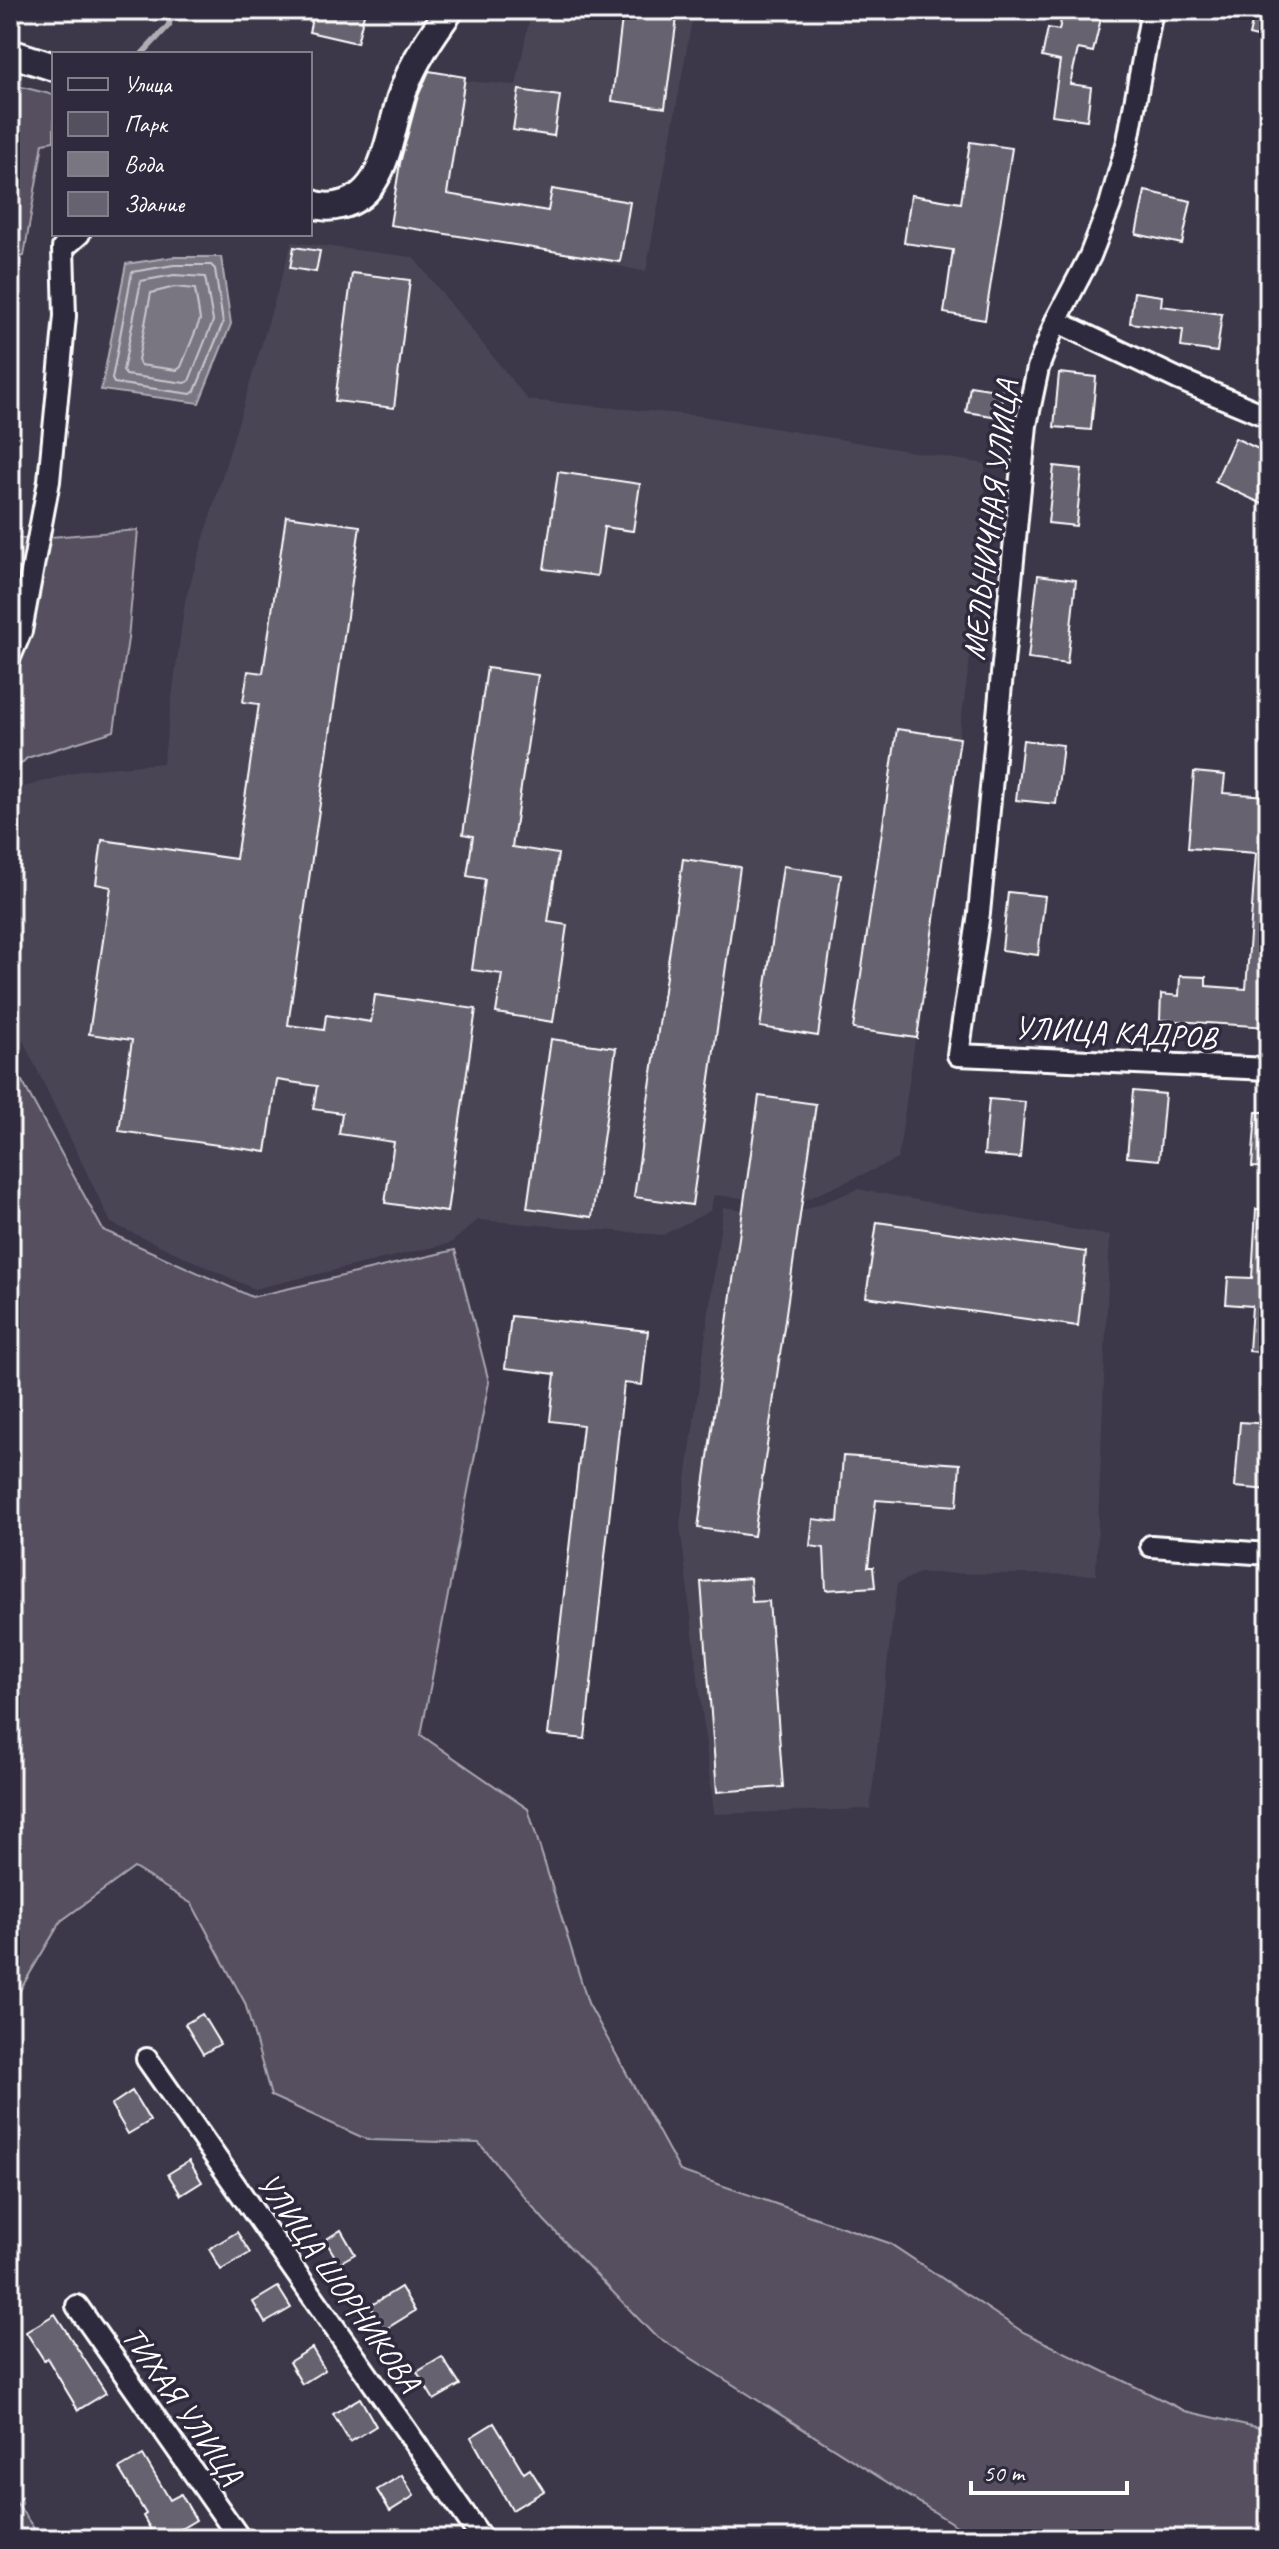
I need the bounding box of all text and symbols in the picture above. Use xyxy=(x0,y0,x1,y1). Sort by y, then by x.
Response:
legend xyxy=(52,52,312,236)
text: Улица xyxy=(124,69,173,99)
text: Парк xyxy=(124,109,169,139)
text: Вода xyxy=(124,149,164,179)
text: Здание xyxy=(124,189,186,219)
street label: МЕЛЬНИЧНАЯ УЛИЦА xyxy=(953,376,1028,662)
street label: УЛИЦА КАДРОВ xyxy=(1013,1007,1220,1058)
street label: УЛИЦА ШОРНИКОВА xyxy=(248,2165,431,2401)
street label: ТИХАЯ УЛИЦА xyxy=(113,2318,253,2493)
scale bar xyxy=(971,2445,1127,2495)
text: 50 m xyxy=(983,2458,1026,2488)

